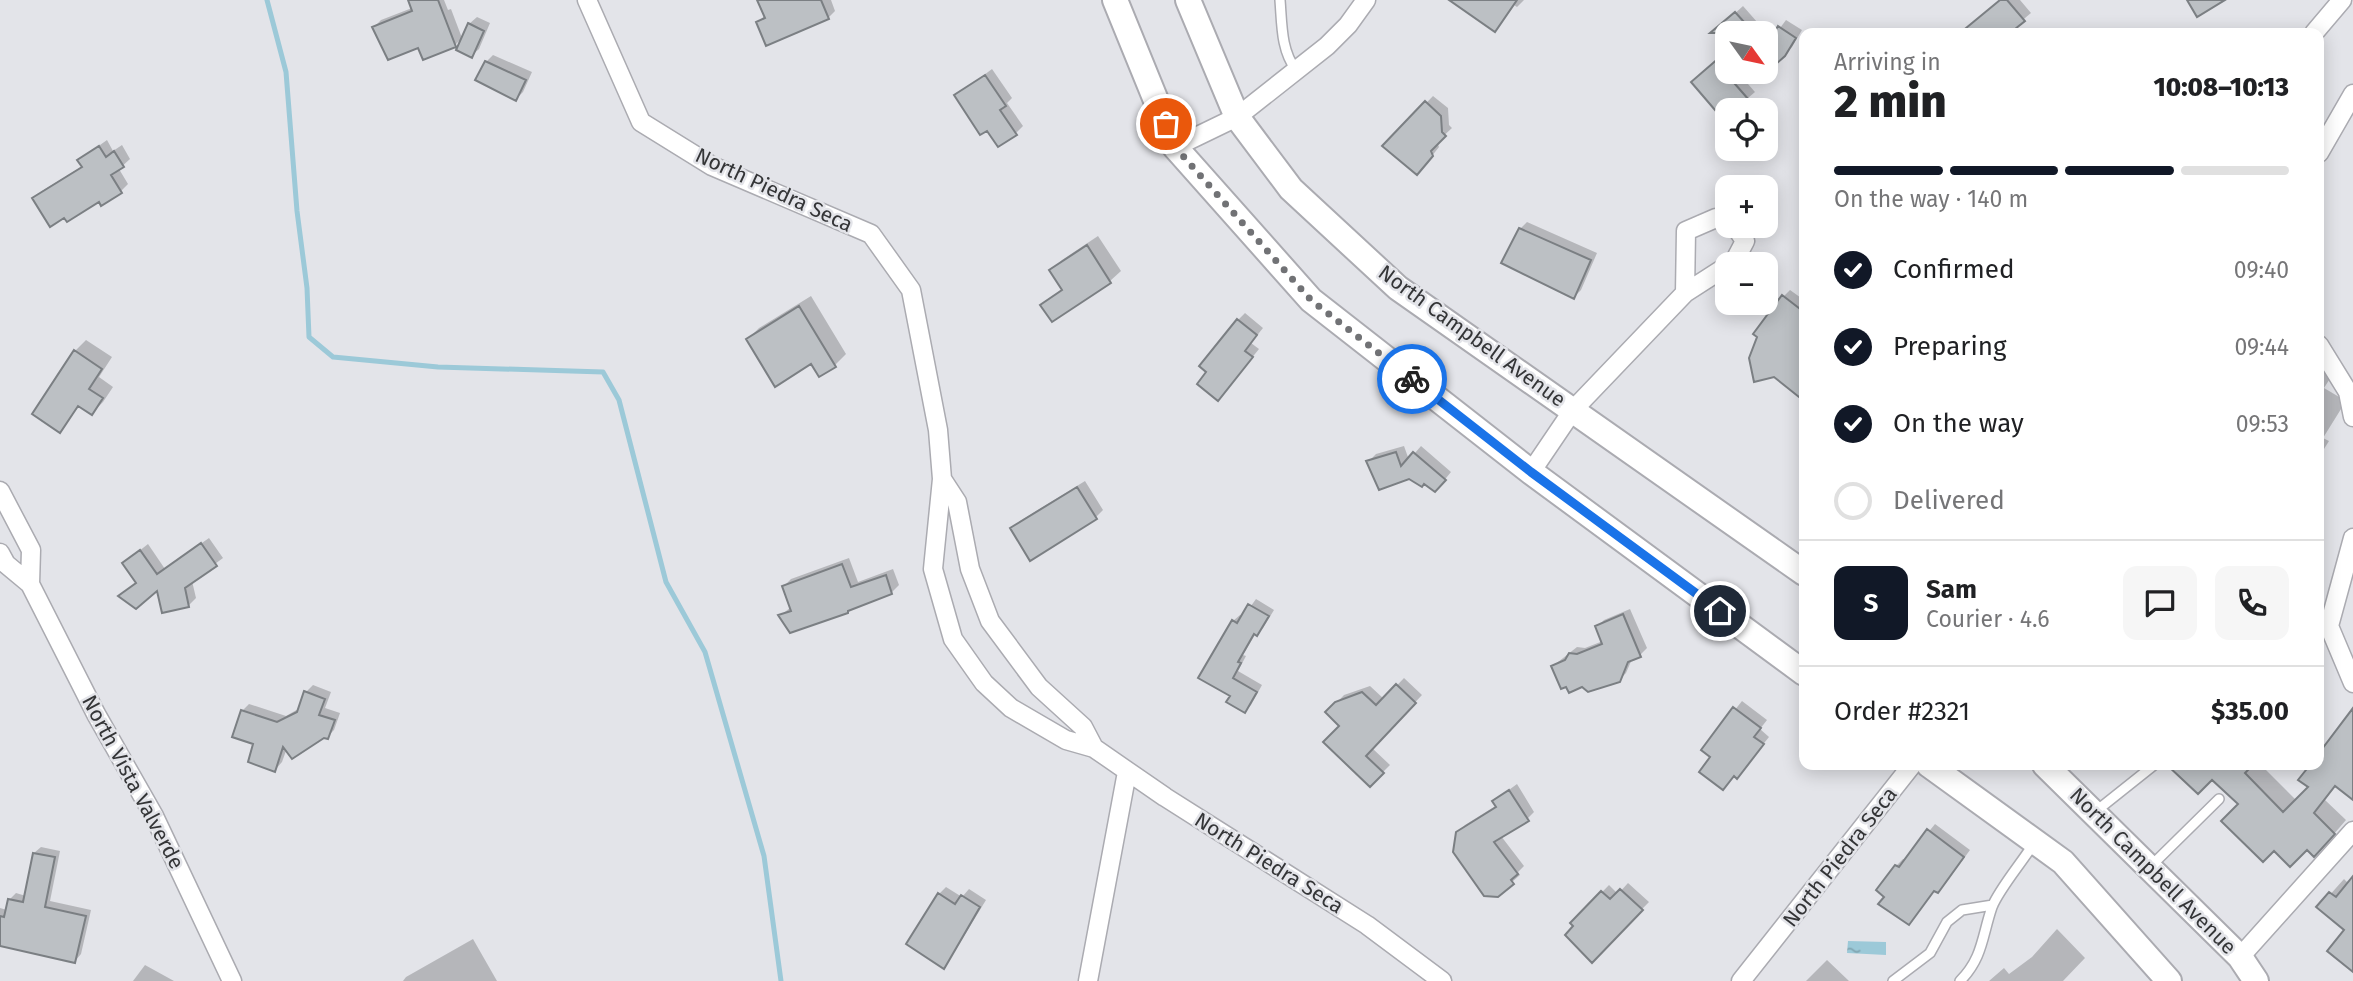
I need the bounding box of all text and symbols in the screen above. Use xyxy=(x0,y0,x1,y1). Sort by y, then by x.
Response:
north arrow xyxy=(1715,21,1778,84)
map controls xyxy=(1715,21,1778,315)
text: Arriving in xyxy=(1834,48,1941,76)
text: 10:08–10:13 xyxy=(2153,72,2289,103)
text: 2 min xyxy=(1834,74,1947,129)
pin xyxy=(1136,94,1196,154)
button: locate xyxy=(1715,98,1778,161)
icon: bag xyxy=(1147,105,1185,143)
street label: North Piedra Seca xyxy=(691,142,857,238)
button: + xyxy=(1715,175,1778,238)
text: On the way · 140 m xyxy=(1834,185,2028,213)
icon: check xyxy=(1834,251,1872,289)
button: − xyxy=(1715,252,1778,315)
text: Confirmed xyxy=(1893,254,2014,285)
text: 09:40 xyxy=(2234,256,2289,284)
street label: North Campbell Avenue xyxy=(1373,259,1571,413)
icon: check xyxy=(1834,328,1872,366)
text: Preparing xyxy=(1893,331,2006,362)
text: 09:44 xyxy=(2234,333,2289,361)
courier xyxy=(1377,344,1447,414)
icon: bike xyxy=(1393,360,1431,398)
icon: check xyxy=(1834,405,1872,443)
text: On the way xyxy=(1893,408,2024,439)
text: 09:53 xyxy=(2236,410,2289,438)
text: Delivered xyxy=(1893,485,2005,516)
button: chat xyxy=(2123,566,2197,640)
button: phone xyxy=(2215,566,2289,640)
text: Sam xyxy=(1926,574,1977,605)
pin xyxy=(1690,581,1750,641)
text: S xyxy=(1864,588,1878,619)
icon: home xyxy=(1701,592,1739,630)
text: Courier · 4.6 xyxy=(1926,605,2050,633)
street label: North Vista Valverde xyxy=(76,691,190,873)
text: Order #2321 xyxy=(1834,696,1970,727)
text: $35.00 xyxy=(2211,696,2289,727)
street label: North Piedra Seca xyxy=(1777,782,1903,932)
street label: North Campbell Avenue xyxy=(2064,782,2242,960)
street label: North Piedra Seca xyxy=(1190,807,1348,919)

